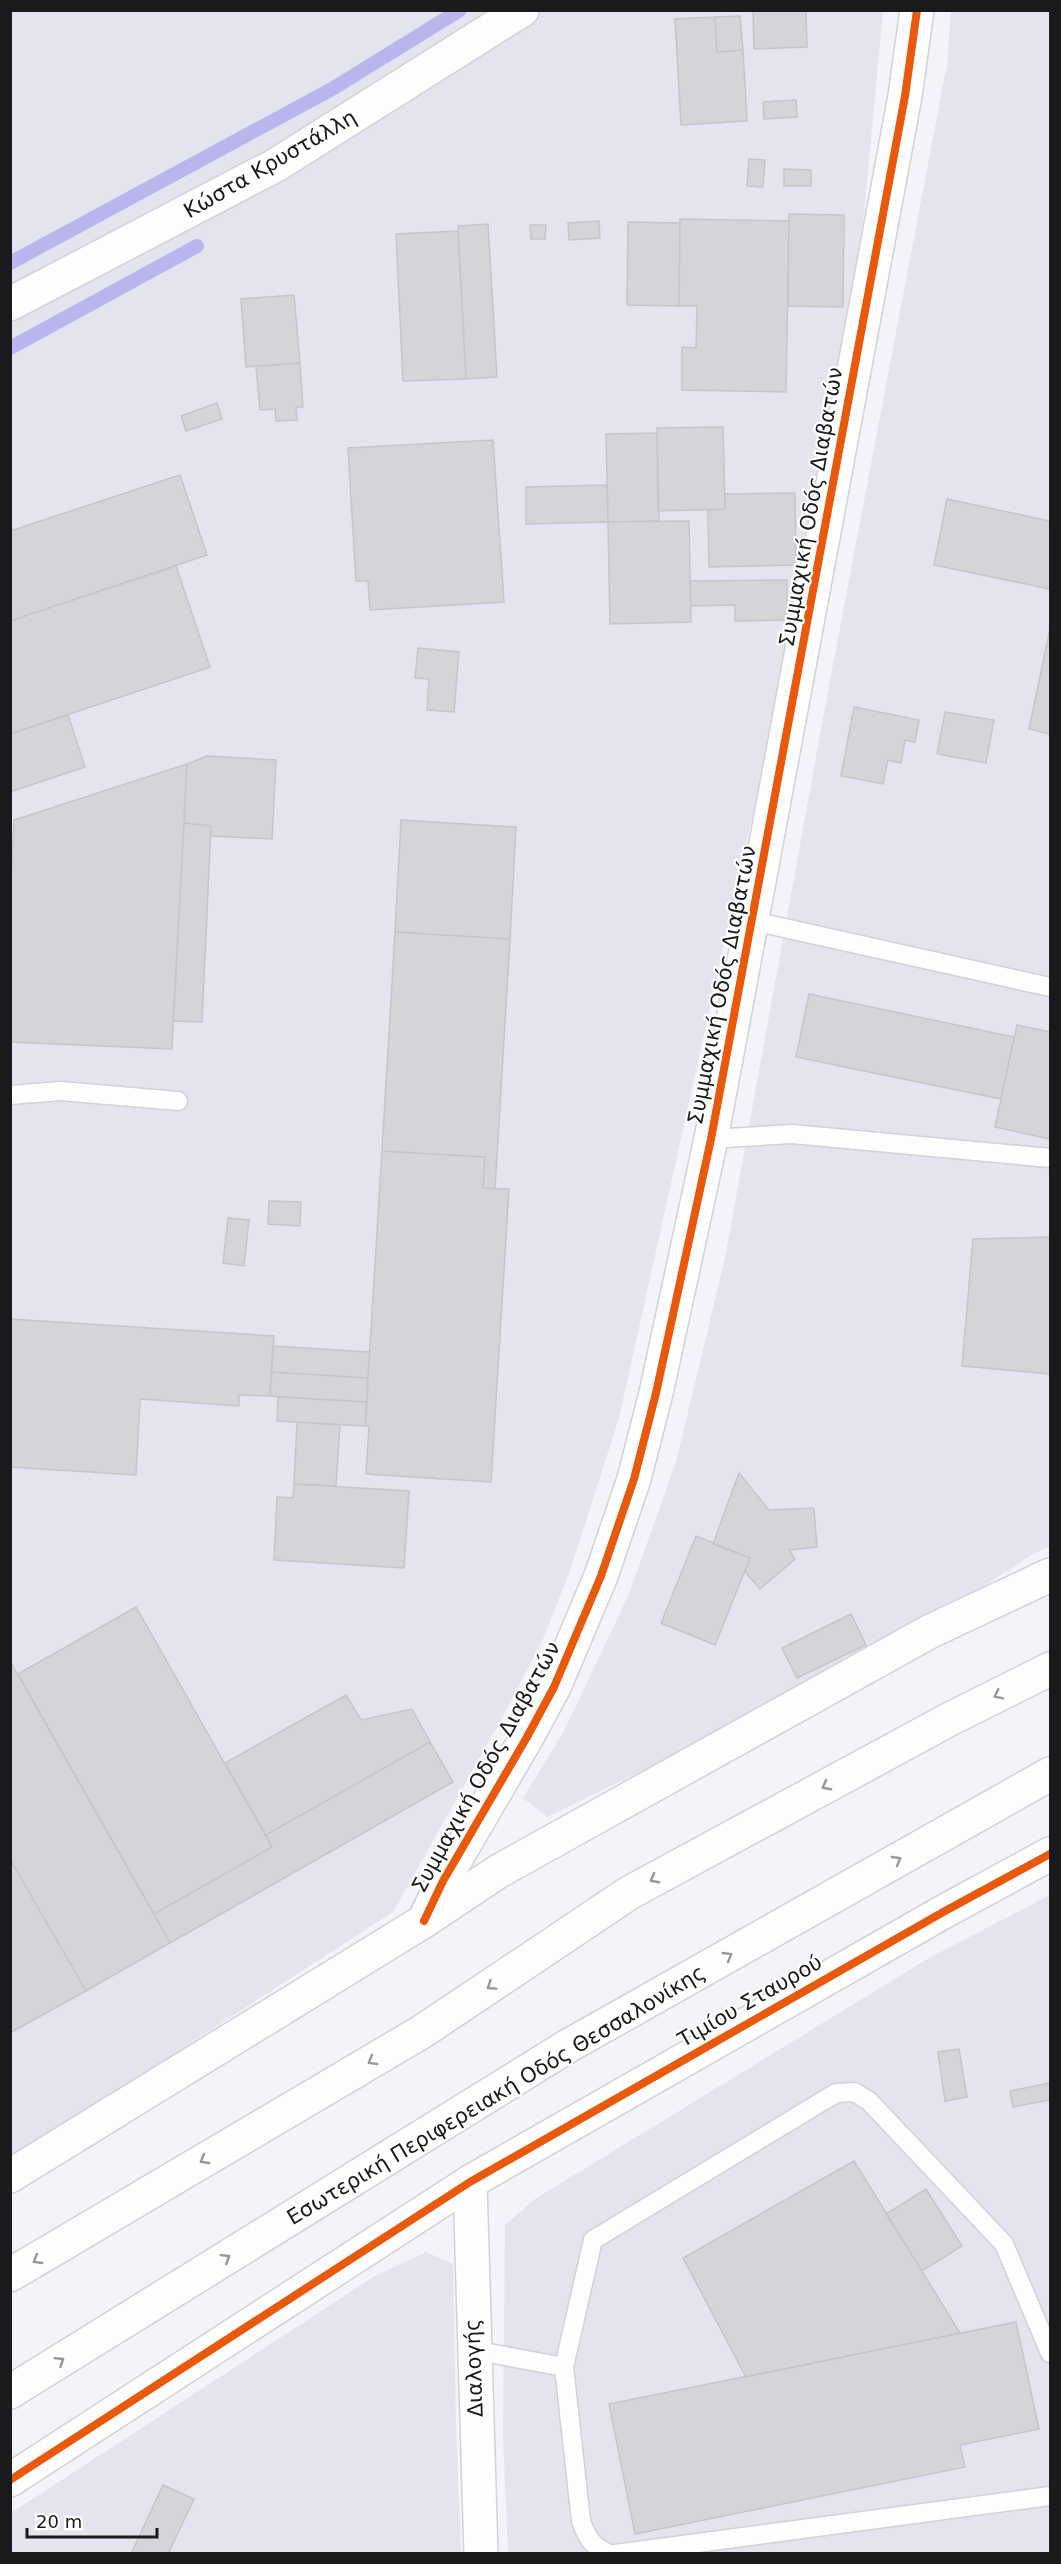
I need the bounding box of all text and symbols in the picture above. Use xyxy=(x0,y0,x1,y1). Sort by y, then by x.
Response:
street label: Κώστα Κρυστάλλη xyxy=(180,105,360,223)
street label: Συμμαχική Οδός Διαβατών xyxy=(775,365,847,649)
street label: Συμμαχική Οδός Διαβατών xyxy=(683,844,761,1126)
street label: Συμμαχική Οδός Διαβατών xyxy=(407,1637,565,1897)
one-way arrow xyxy=(993,1688,1004,1700)
one-way arrow xyxy=(821,1779,832,1790)
one-way arrow xyxy=(891,1856,902,1867)
one-way arrow xyxy=(650,1872,660,1883)
street label: Τιμίου Σταυρού xyxy=(673,1950,826,2052)
one-way arrow xyxy=(722,1952,732,1963)
street label: Εσωτερική Περιφερειακή Οδός Θεσσαλονίκης xyxy=(283,1960,709,2230)
one-way arrow xyxy=(487,1978,497,1990)
one-way arrow xyxy=(368,2054,378,2065)
one-way arrow xyxy=(200,2153,210,2165)
one-way arrow xyxy=(33,2253,43,2264)
one-way arrow xyxy=(220,2254,230,2266)
street label: Διαλογής xyxy=(460,2318,488,2418)
one-way arrow xyxy=(54,2356,64,2368)
scale bar xyxy=(27,2501,158,2539)
text: 20 m xyxy=(36,2511,82,2532)

